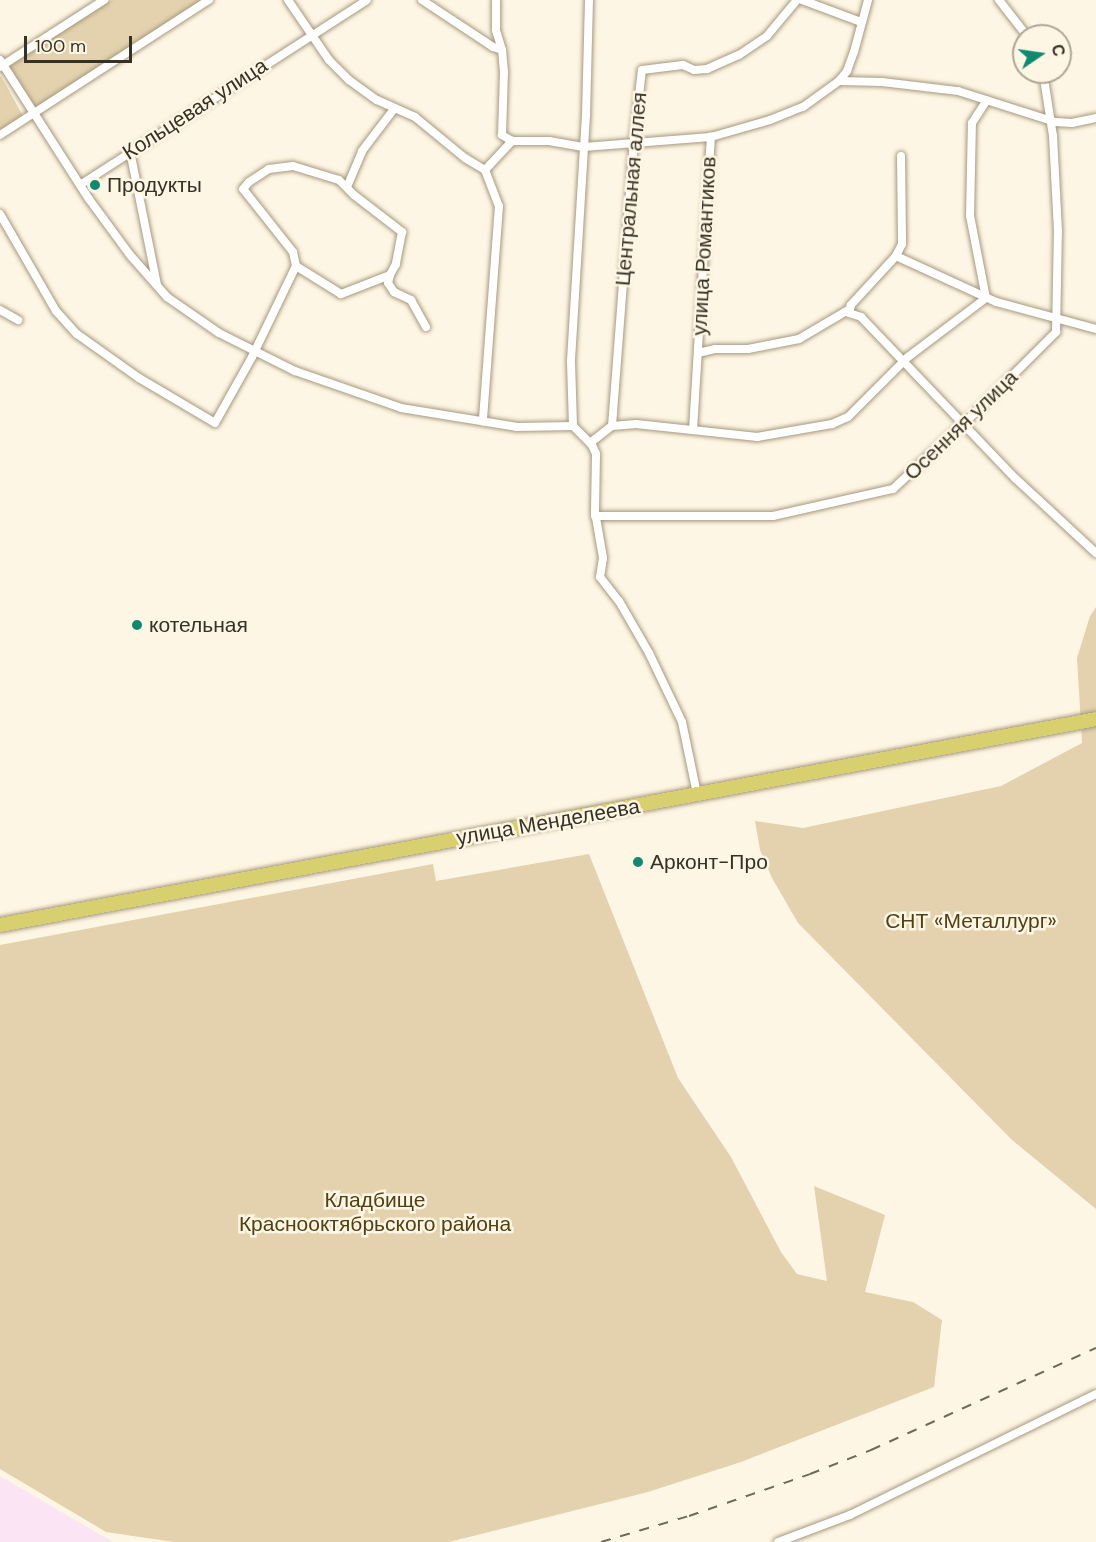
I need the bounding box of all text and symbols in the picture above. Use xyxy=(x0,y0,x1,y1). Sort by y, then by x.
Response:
scale bar xyxy=(27,24,135,62)
north arrow xyxy=(1012,24,1072,84)
text: 100 m xyxy=(35,34,86,58)
text: С xyxy=(1047,42,1070,58)
street label: Кольцевая улица xyxy=(118,53,272,165)
street label: Центральная аллея xyxy=(610,91,652,287)
street label: улица Романтиков xyxy=(687,156,721,336)
place label: Продукты xyxy=(107,172,202,198)
marker: Продукты xyxy=(88,178,102,192)
street label: Осенняя улица xyxy=(899,365,1023,485)
place label: котельная xyxy=(149,612,248,638)
marker: котельная xyxy=(130,618,144,632)
street label: улица Менделеева xyxy=(454,793,642,851)
place label: Арконт-Про xyxy=(650,849,768,875)
marker: Арконт-Про xyxy=(631,855,645,869)
park label: СНТ «Металлург» xyxy=(885,908,1057,934)
park label: Кладбище Краснооктябрьского района xyxy=(239,1187,511,1237)

